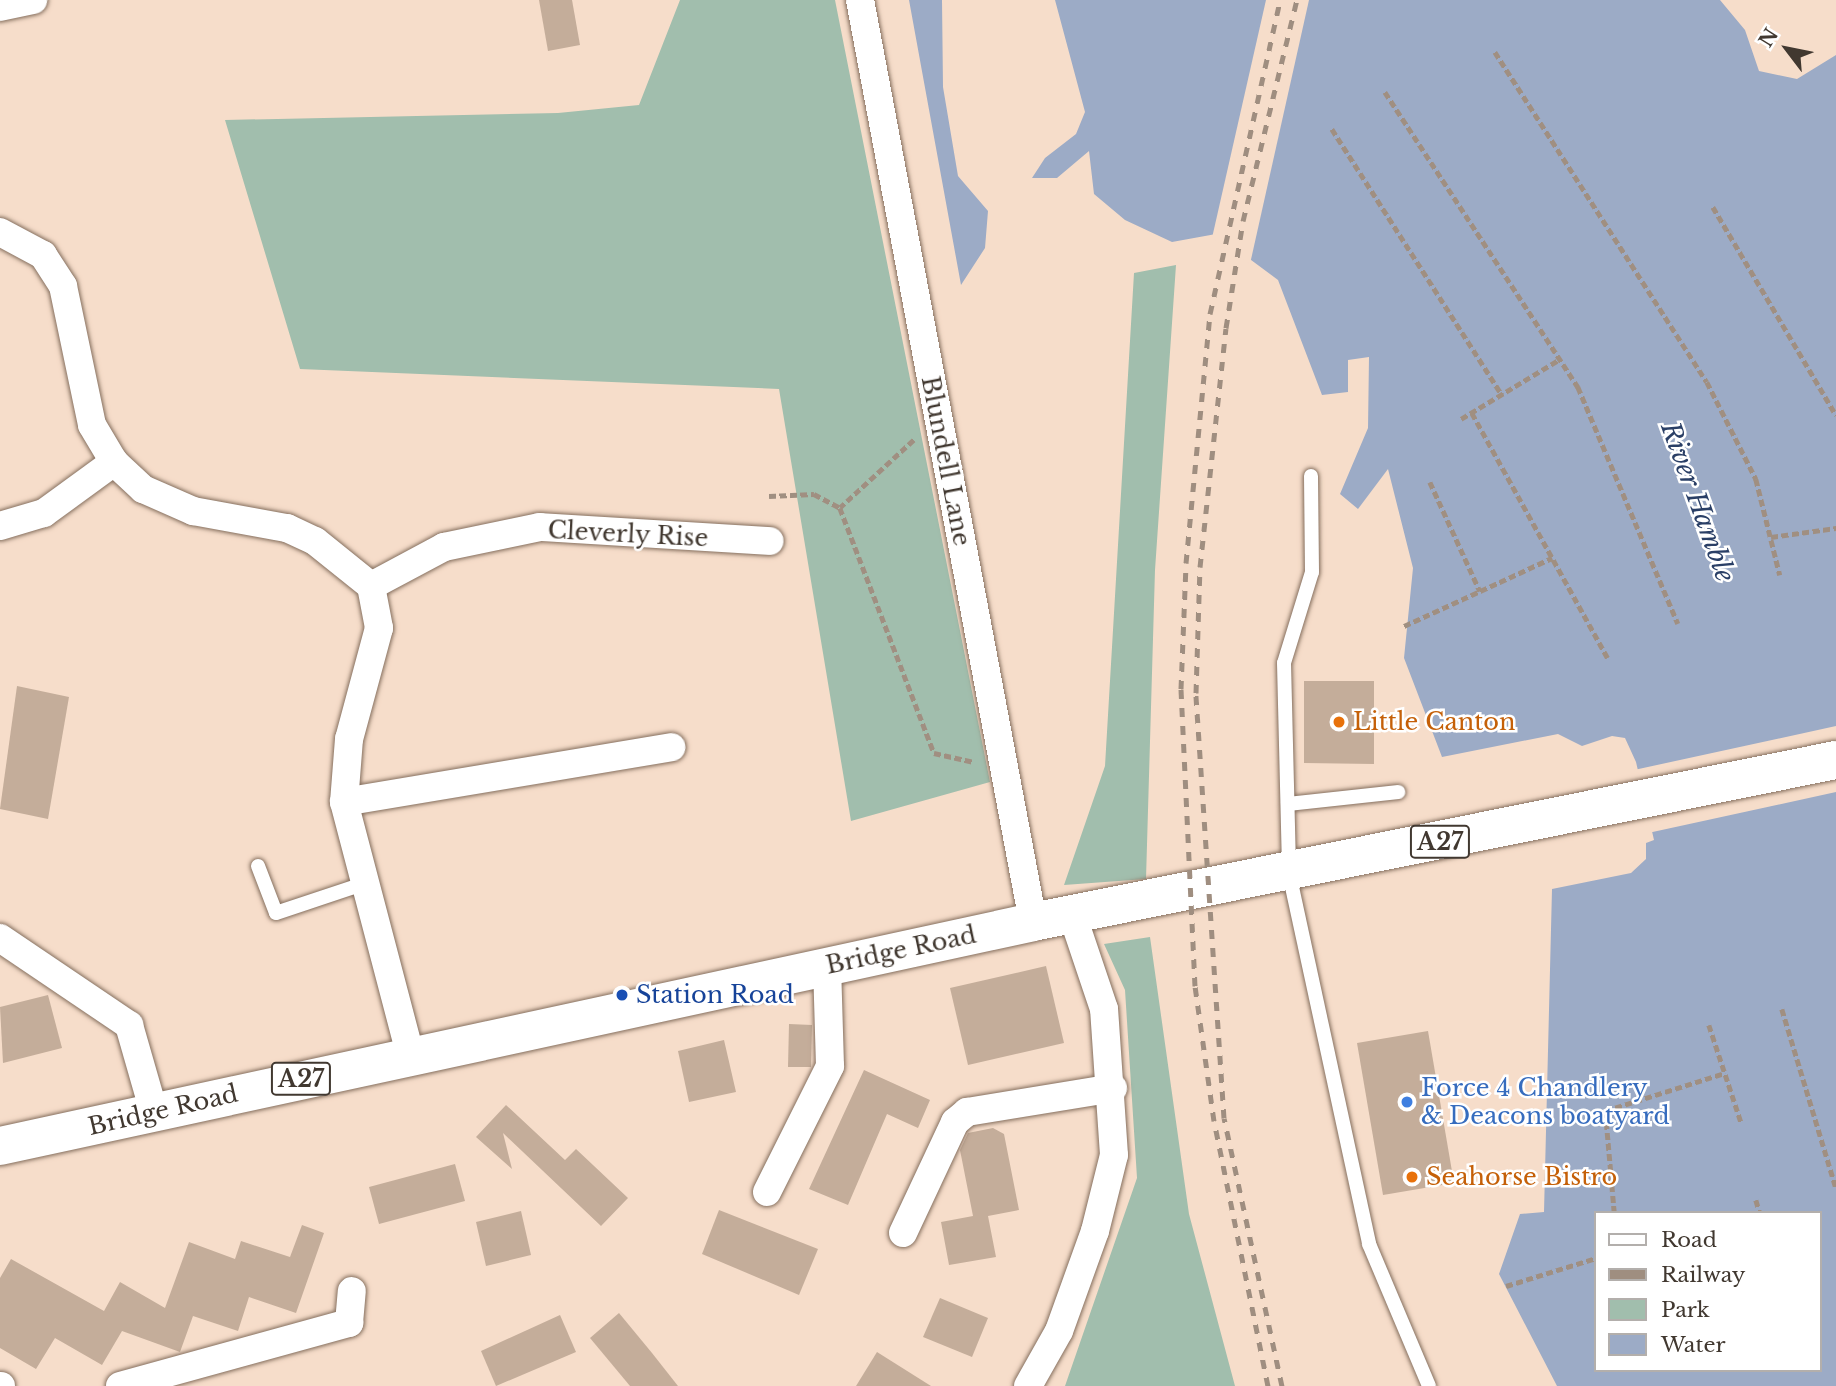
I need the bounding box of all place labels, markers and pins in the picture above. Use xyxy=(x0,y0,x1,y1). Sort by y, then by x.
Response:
place label: Little Canton xyxy=(1353,708,1516,736)
marker: Little Canton xyxy=(1331,714,1347,730)
place label: Station Road xyxy=(636,981,794,1009)
marker: Station Road xyxy=(614,987,630,1003)
place label: Force 4 Chandlery & Deacons boatyard xyxy=(1421,1074,1670,1130)
marker: Force 4 Chandlery & Deacons boatyard xyxy=(1399,1094,1415,1110)
place label: Seahorse Bistro xyxy=(1426,1163,1617,1191)
marker: Seahorse Bistro xyxy=(1404,1169,1420,1185)

